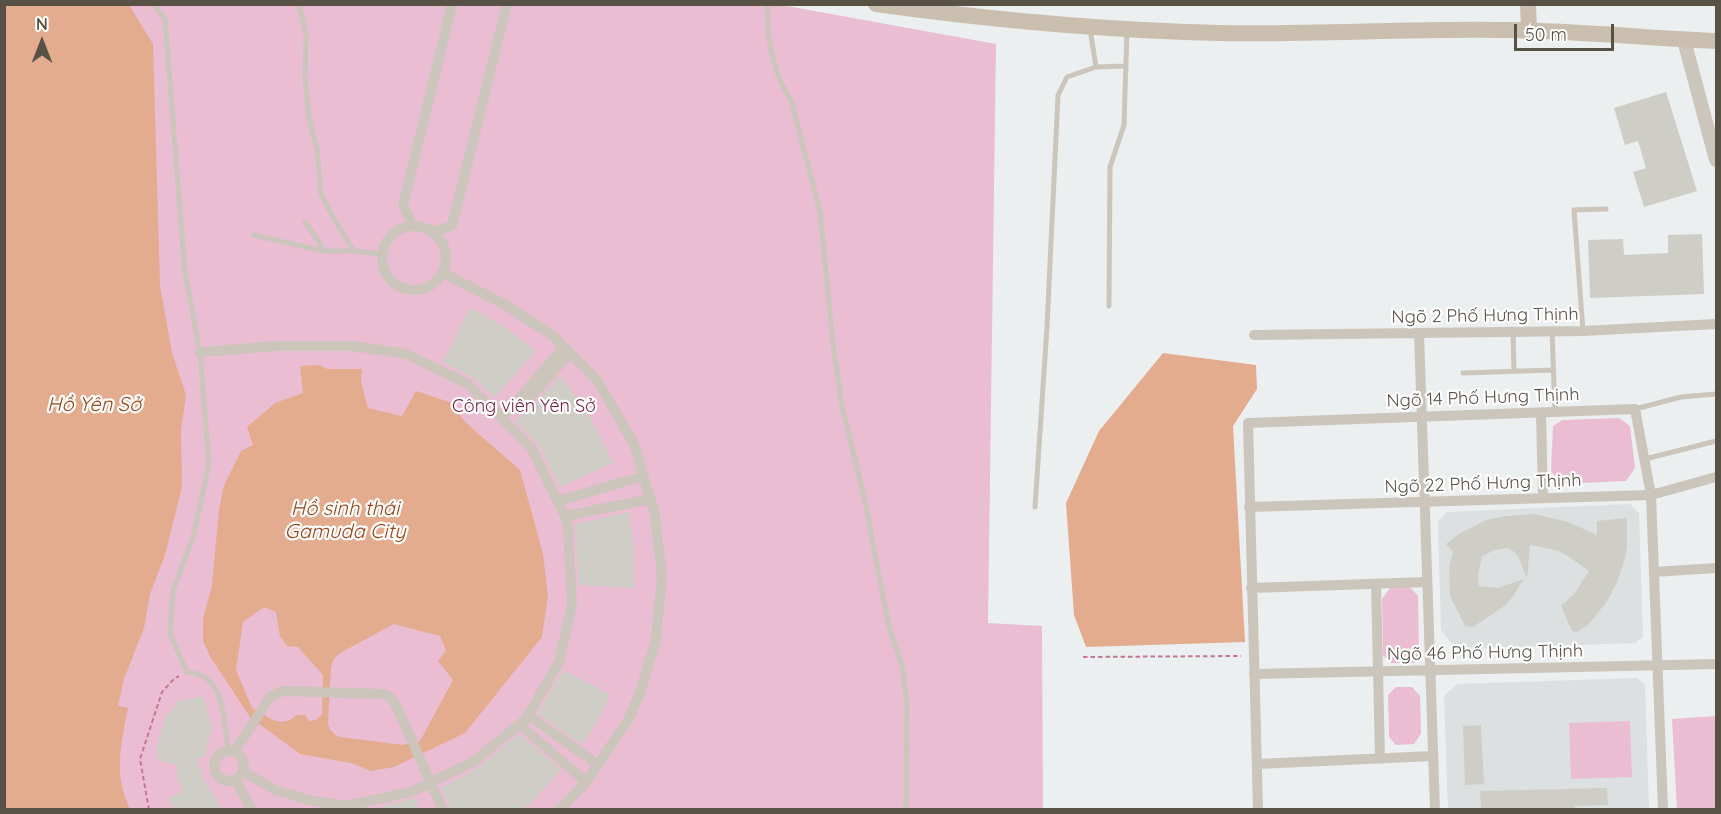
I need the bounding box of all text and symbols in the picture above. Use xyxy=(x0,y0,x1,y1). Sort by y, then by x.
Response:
north arrow xyxy=(12,12,72,72)
scale bar xyxy=(1517,12,1618,50)
text: N xyxy=(36,14,48,34)
text: 50 m xyxy=(1525,23,1567,46)
street label: Ngõ 2 Phố Hưng Thịnh xyxy=(1391,304,1579,328)
street label: Ngõ 14 Phố Hưng Thịnh xyxy=(1386,384,1580,412)
water label: Hồ Yên Sở xyxy=(47,393,141,417)
park label: Công viên Yên Sở xyxy=(452,396,596,418)
street label: Ngõ 22 Phố Hưng Thịnh xyxy=(1384,470,1582,498)
water label: Hồ sinh thái Gamuda City xyxy=(284,497,406,544)
street label: Ngõ 46 Phố Hưng Thịnh xyxy=(1387,640,1583,666)

